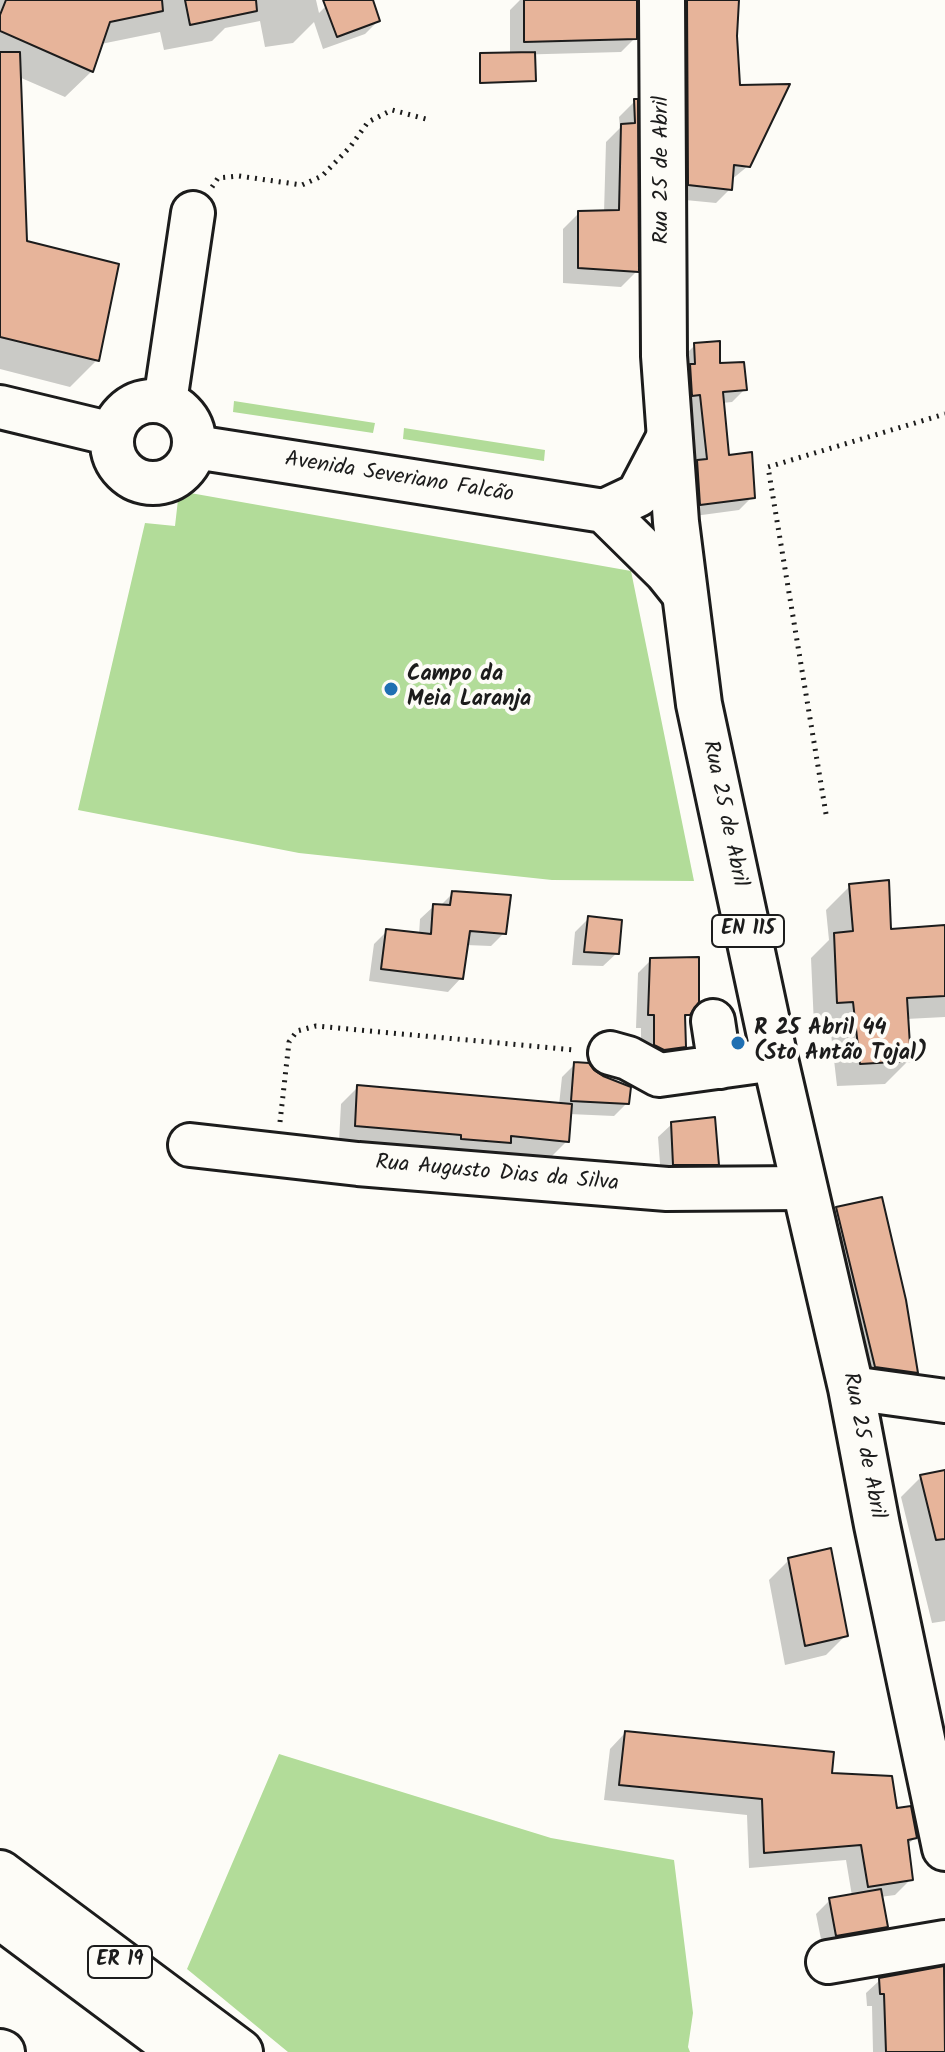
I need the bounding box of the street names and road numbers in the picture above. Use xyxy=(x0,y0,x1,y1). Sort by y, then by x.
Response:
street label: Rua 25 de Abril xyxy=(650,96,676,244)
street label: Avenida Severiano Falcão xyxy=(283,448,515,510)
street label: Rua 25 de Abril xyxy=(695,739,751,889)
road number: EN 115 xyxy=(712,915,784,947)
street label: Rua Augusto Dias da Silva xyxy=(374,1151,620,1199)
street label: Rua 25 de Abril xyxy=(835,1371,889,1521)
road number: ER 19 xyxy=(88,1946,152,1978)

